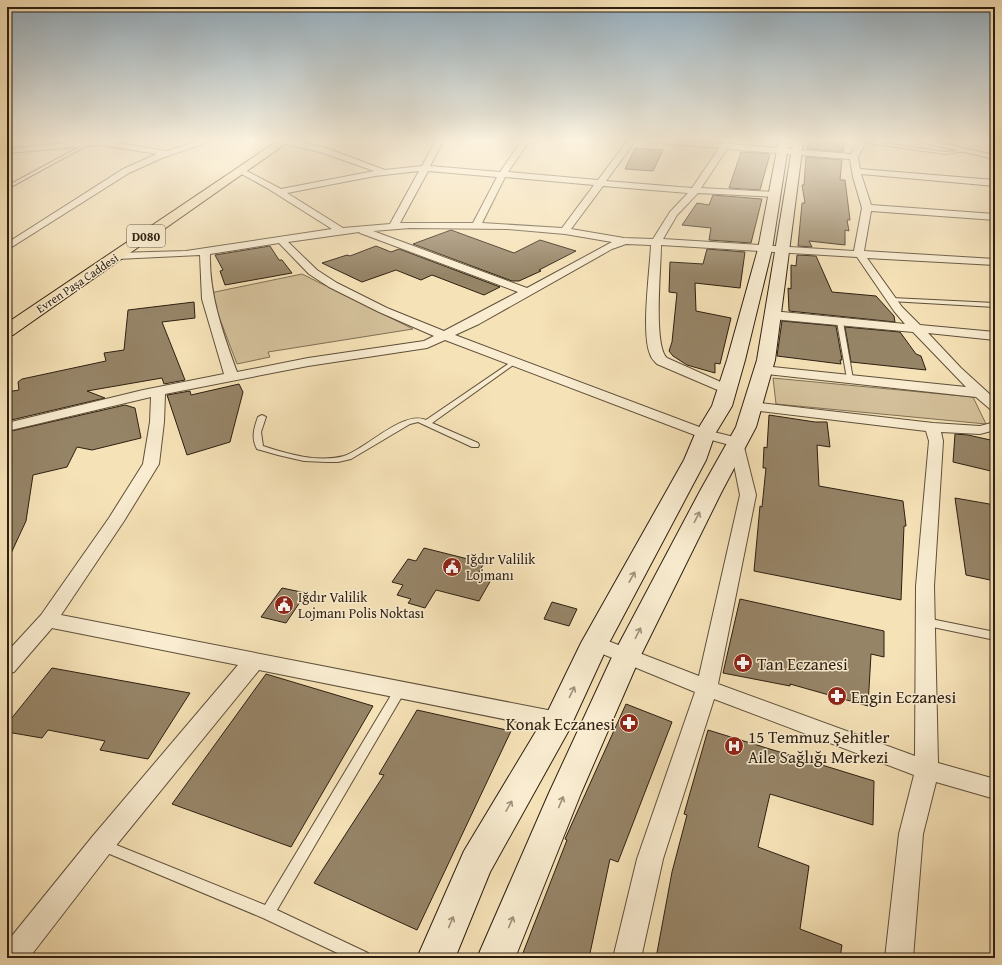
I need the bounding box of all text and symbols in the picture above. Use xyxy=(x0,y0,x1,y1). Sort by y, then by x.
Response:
road number: D080 xyxy=(127,225,165,247)
street label: Evren Paşa Caddesi xyxy=(33,249,122,317)
one-way arrow xyxy=(694,511,702,523)
place label: Iğdır Valilik Lojmanı xyxy=(466,549,536,585)
public building icon: Iğdır Valilik Lojmanı xyxy=(441,556,463,578)
one-way arrow xyxy=(628,571,636,583)
place label: Iğdır Valilik Lojmanı Polis Noktası xyxy=(298,587,424,623)
public building icon: Iğdır Valilik Lojmanı Polis Noktası xyxy=(273,594,295,616)
one-way arrow xyxy=(635,627,642,639)
place label: Tan Eczanesi xyxy=(757,651,848,676)
pharmacy icon: Tan Eczanesi xyxy=(732,652,754,674)
place label: Engin Eczanesi xyxy=(851,684,957,709)
pharmacy icon: Engin Eczanesi xyxy=(826,685,848,707)
one-way arrow xyxy=(569,686,576,698)
place label: Konak Eczanesi xyxy=(506,711,615,736)
pharmacy icon: Konak Eczanesi xyxy=(618,712,640,734)
place label: 15 Temmuz Şehitler Aile Sağlığı Merkezi xyxy=(748,724,889,769)
hospital icon: 15 Temmuz Şehitler Aile Sağlığı Merkezi xyxy=(723,735,745,757)
one-way arrow xyxy=(558,797,565,809)
one-way arrow xyxy=(506,800,514,812)
one-way arrow xyxy=(448,916,456,928)
one-way arrow xyxy=(507,917,515,929)

